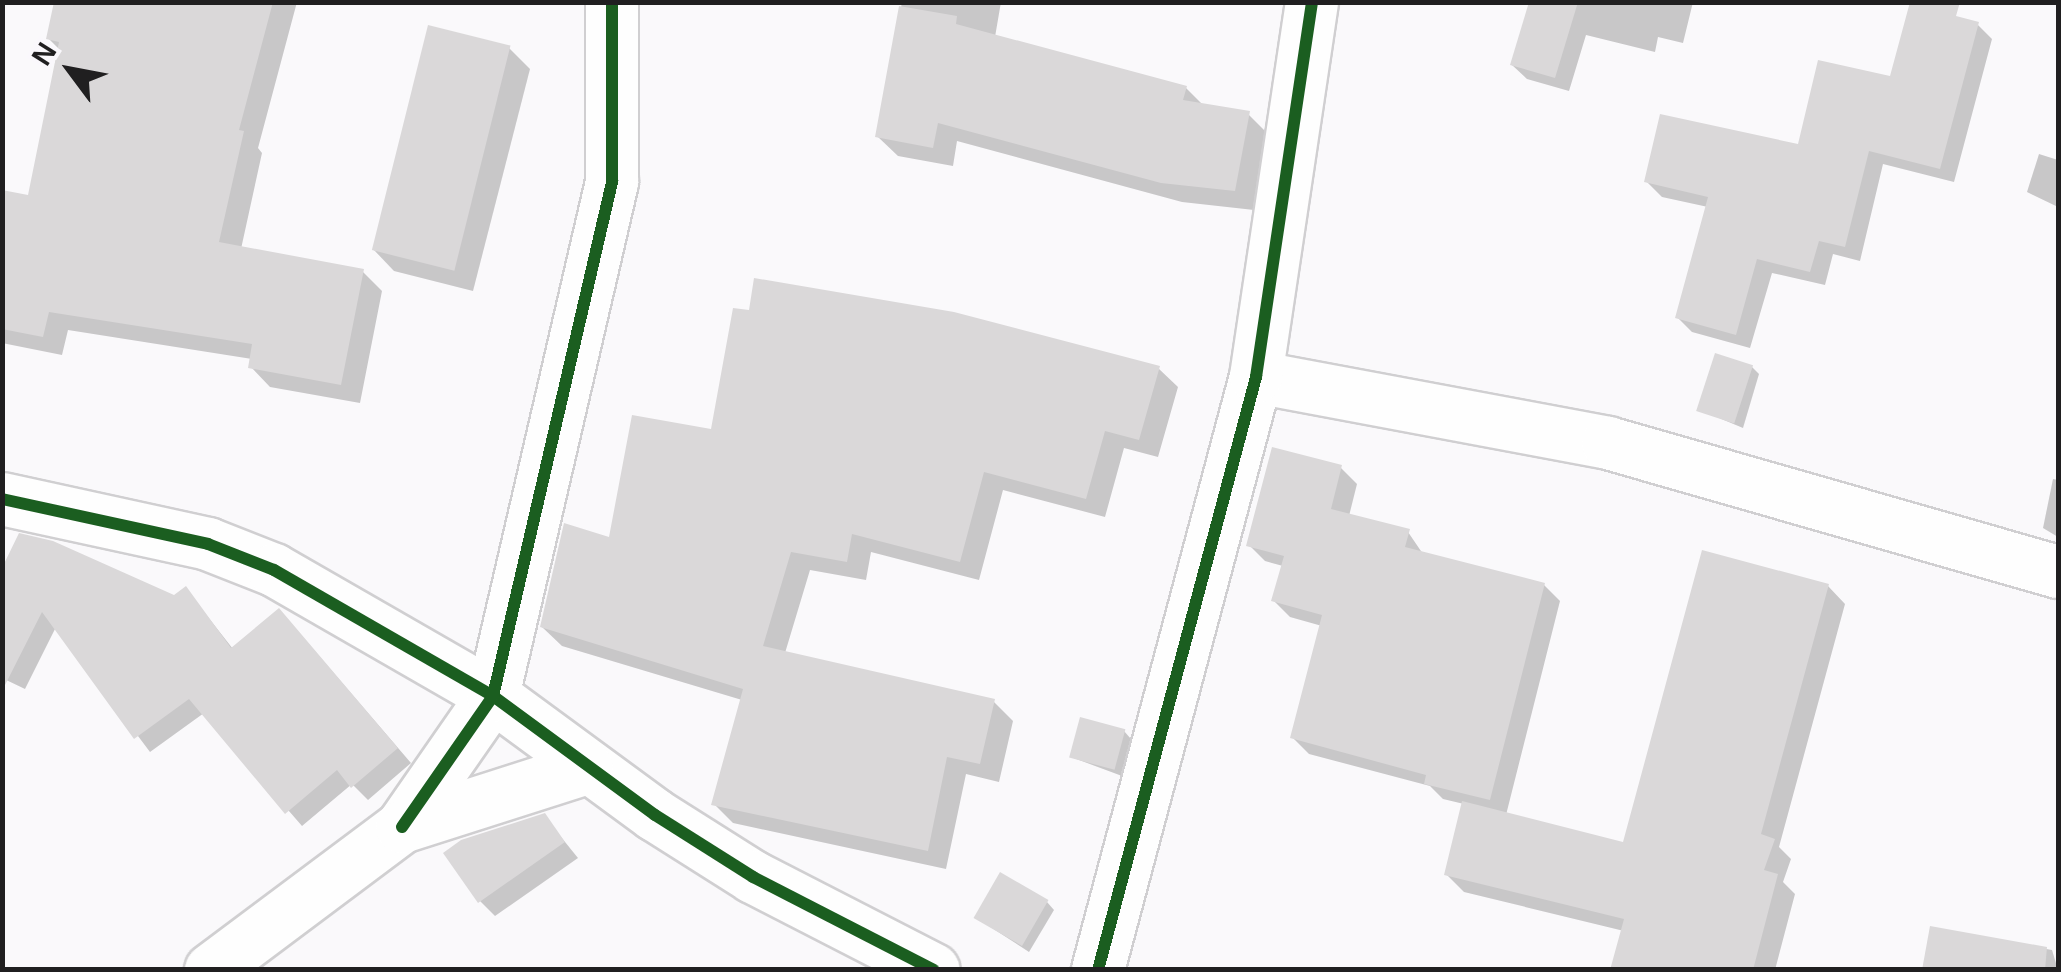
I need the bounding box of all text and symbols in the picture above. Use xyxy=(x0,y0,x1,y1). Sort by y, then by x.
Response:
north arrow xyxy=(20,20,120,120)
text: N xyxy=(26,37,63,71)

